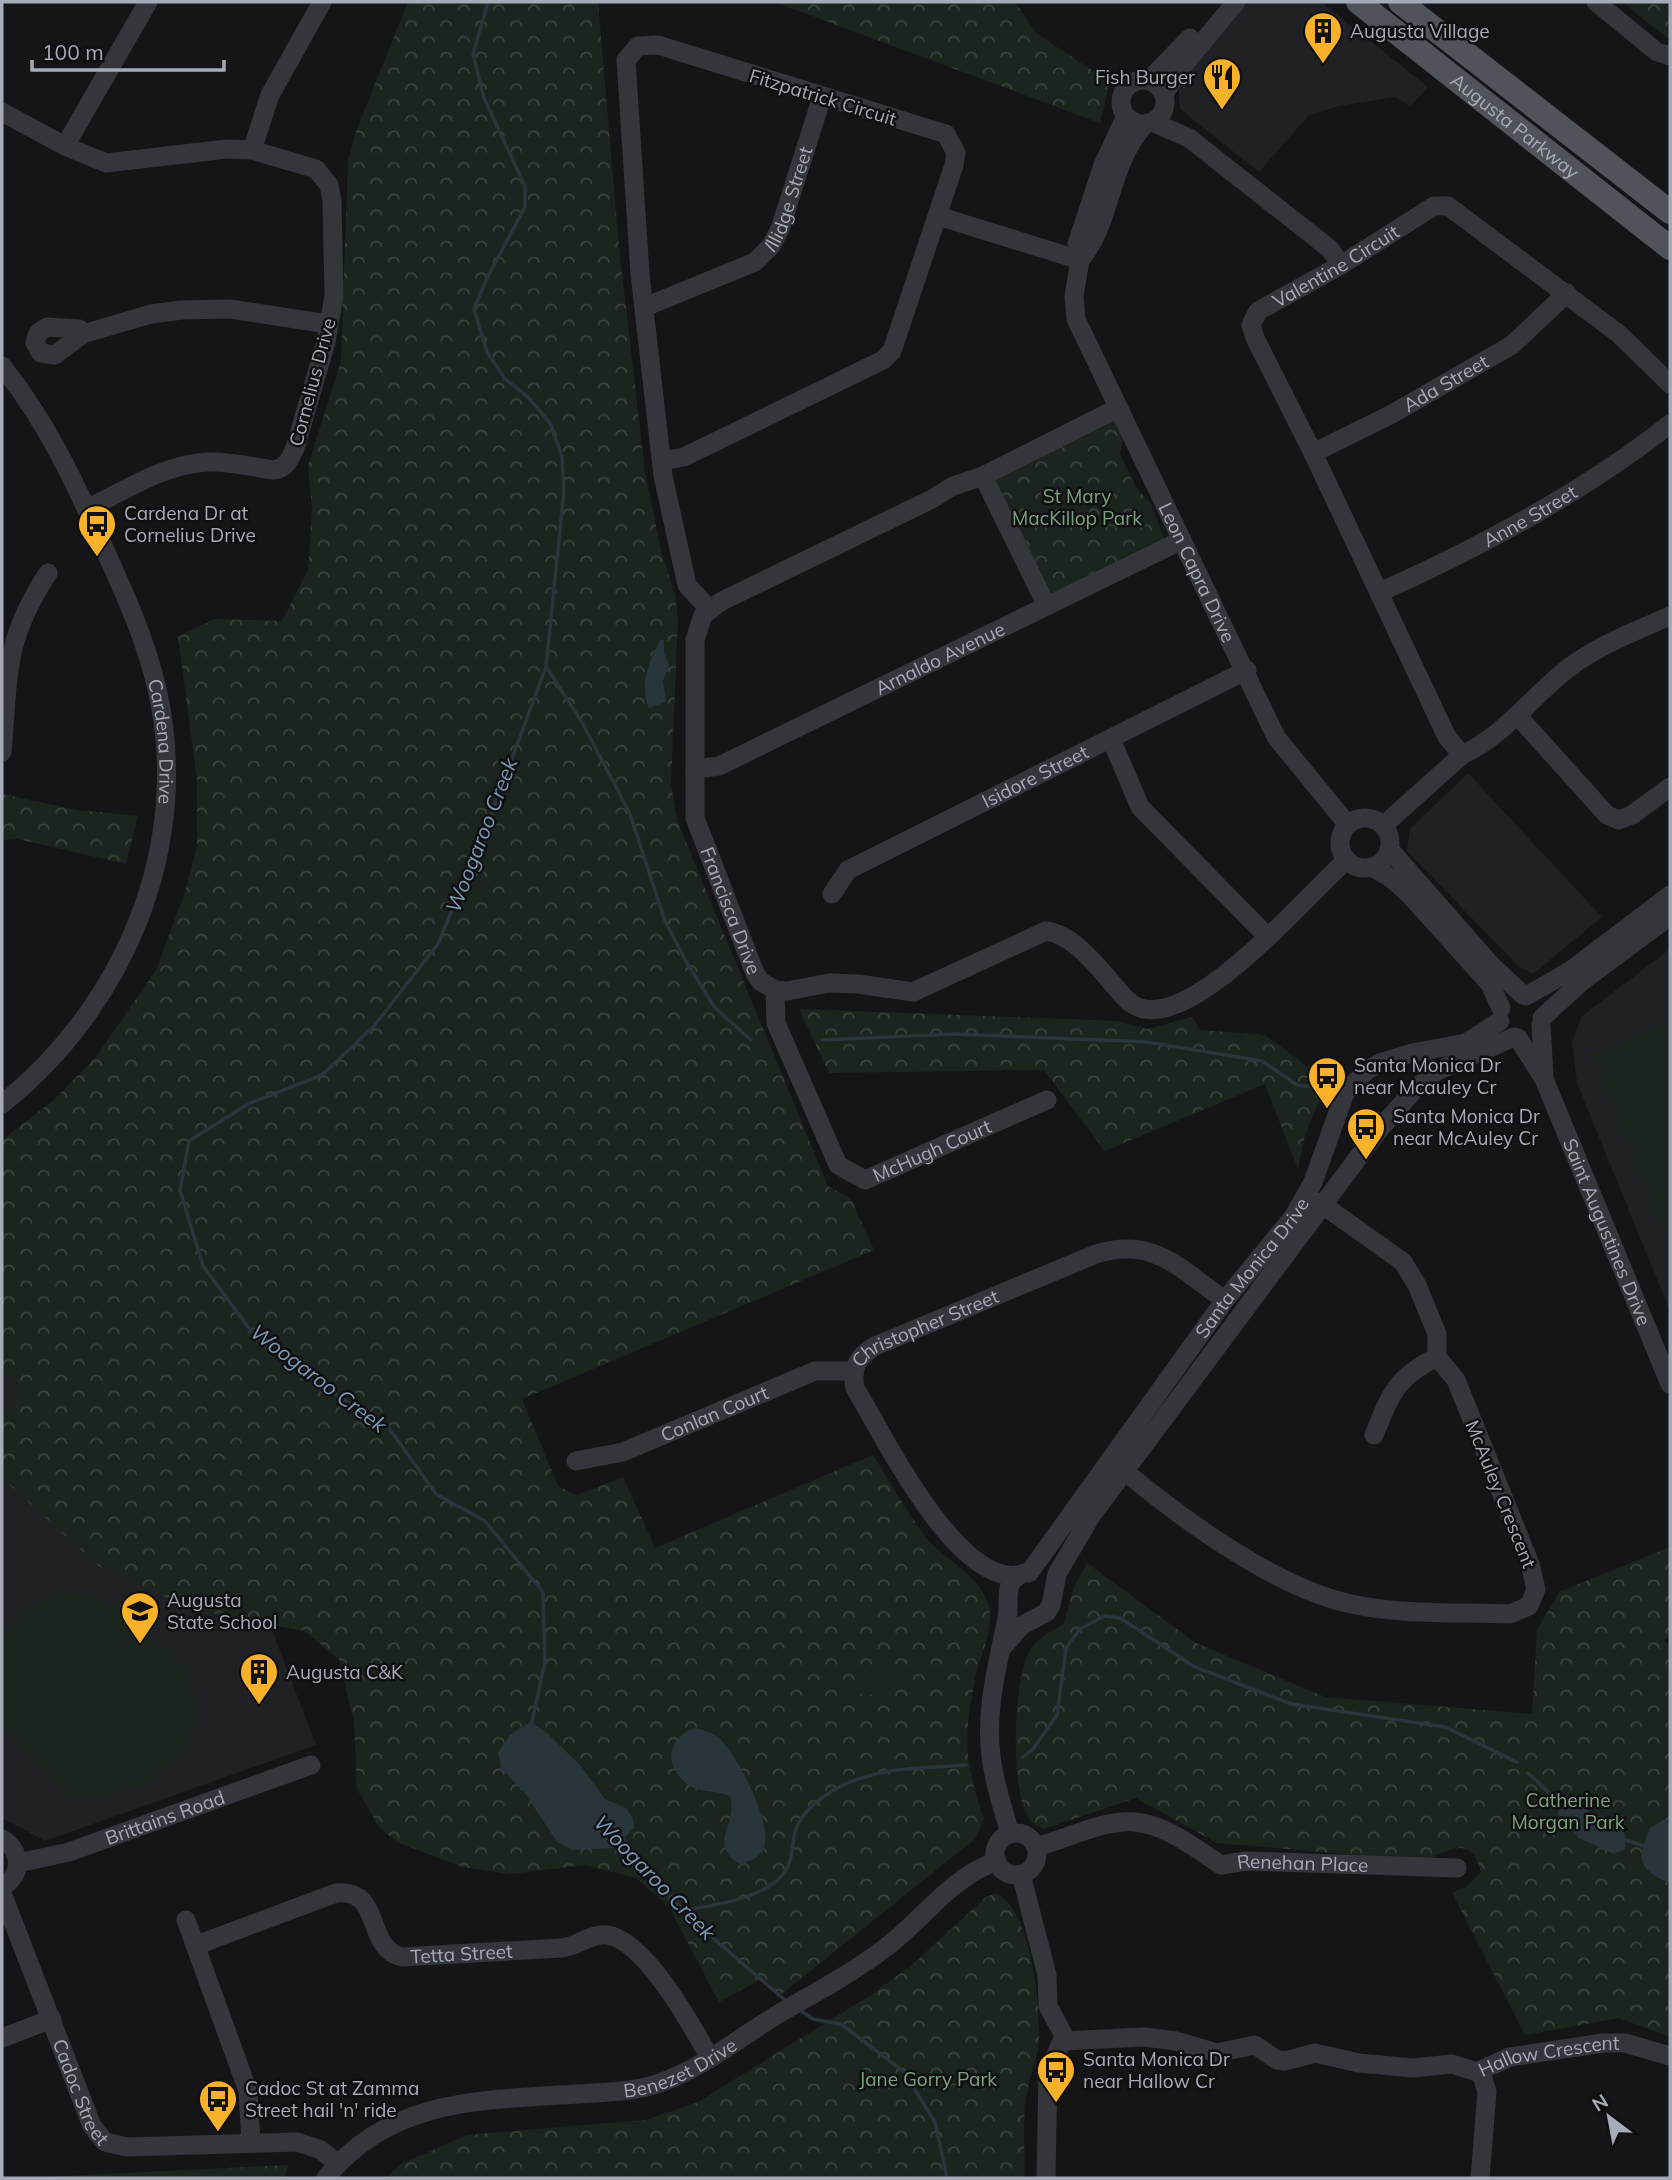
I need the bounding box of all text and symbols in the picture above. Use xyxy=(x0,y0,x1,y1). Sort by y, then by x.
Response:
building icon: Augusta Village xyxy=(1302,10,1344,65)
place label: Augusta Village xyxy=(1350,19,1490,43)
scale bar xyxy=(32,28,224,72)
text: 100 m xyxy=(42,39,104,65)
restaurant icon: Fish Burger xyxy=(1201,56,1243,111)
street label: Fitzpatrick Circuit xyxy=(747,63,900,131)
place label: Fish Burger xyxy=(1095,65,1195,89)
street label: Augusta Parkway xyxy=(1446,68,1584,184)
street label: Illidge Street xyxy=(760,143,818,257)
street label: Valentine Circuit xyxy=(1268,219,1404,313)
street label: Cornelius Drive xyxy=(283,315,341,449)
street label: Ada Street xyxy=(1399,349,1493,417)
street label: Anne Street xyxy=(1479,480,1582,552)
park label: St Mary MacKillop Park xyxy=(1012,484,1142,530)
street label: Leon Capra Drive xyxy=(1154,499,1241,646)
place label: Cardena Dr at Cornelius Drive xyxy=(124,501,256,547)
bus stop icon: Cardena Dr at Cornelius Drive xyxy=(76,503,118,558)
street label: Arnaldo Avenue xyxy=(871,616,1009,700)
street label: Cardena Drive xyxy=(143,676,179,805)
street label: Isidore Street xyxy=(978,739,1092,813)
water label: Woogaroo Creek xyxy=(440,753,523,916)
street label: Francisca Drive xyxy=(695,843,766,978)
place label: Santa Monica Dr near Mcauley Cr xyxy=(1354,1053,1501,1099)
bus stop icon: Santa Monica Dr near Mcauley Cr xyxy=(1306,1055,1348,1110)
place label: Santa Monica Dr near McAuley Cr xyxy=(1393,1104,1540,1150)
bus stop icon: Santa Monica Dr near McAuley Cr xyxy=(1345,1106,1387,1161)
street label: McHugh Court xyxy=(869,1114,995,1187)
street label: Saint Augustines Drive xyxy=(1558,1135,1656,1329)
street label: Santa Monica Drive xyxy=(1190,1193,1314,1343)
street label: Christopher Street xyxy=(846,1284,1002,1371)
water label: Woogaroo Creek xyxy=(246,1318,393,1438)
street label: Conlan Court xyxy=(657,1380,772,1447)
street label: McAuley Crescent xyxy=(1460,1417,1542,1572)
place label: Augusta State School xyxy=(167,1588,277,1634)
school or university icon: Augusta State School xyxy=(119,1590,161,1645)
building icon: Augusta C&K xyxy=(238,1651,280,1706)
place label: Augusta C&K xyxy=(286,1660,404,1684)
street label: Brittains Road xyxy=(102,1785,228,1850)
park label: Catherine Morgan Park xyxy=(1512,1788,1625,1834)
water label: Woogaroo Creek xyxy=(589,1809,722,1946)
street label: Renehan Place xyxy=(1235,1848,1369,1877)
street label: Tetta Street xyxy=(410,1939,514,1968)
street label: Hallow Crescent xyxy=(1474,2031,1620,2082)
street label: Benezet Drive xyxy=(622,2033,741,2103)
street label: Cadoc Street xyxy=(47,2035,115,2150)
place label: Santa Monica Dr near Hallow Cr xyxy=(1083,2047,1230,2093)
bus stop icon: Santa Monica Dr near Hallow Cr xyxy=(1035,2049,1077,2104)
park label: Jane Gorry Park xyxy=(859,2067,997,2091)
place label: Cadoc St at Zamma Street hail 'n' ride xyxy=(245,2076,419,2122)
bus stop icon: Cadoc St at Zamma Street hail 'n' ride xyxy=(197,2078,239,2133)
north arrow xyxy=(1574,2082,1644,2152)
text: N xyxy=(1588,2089,1612,2117)

